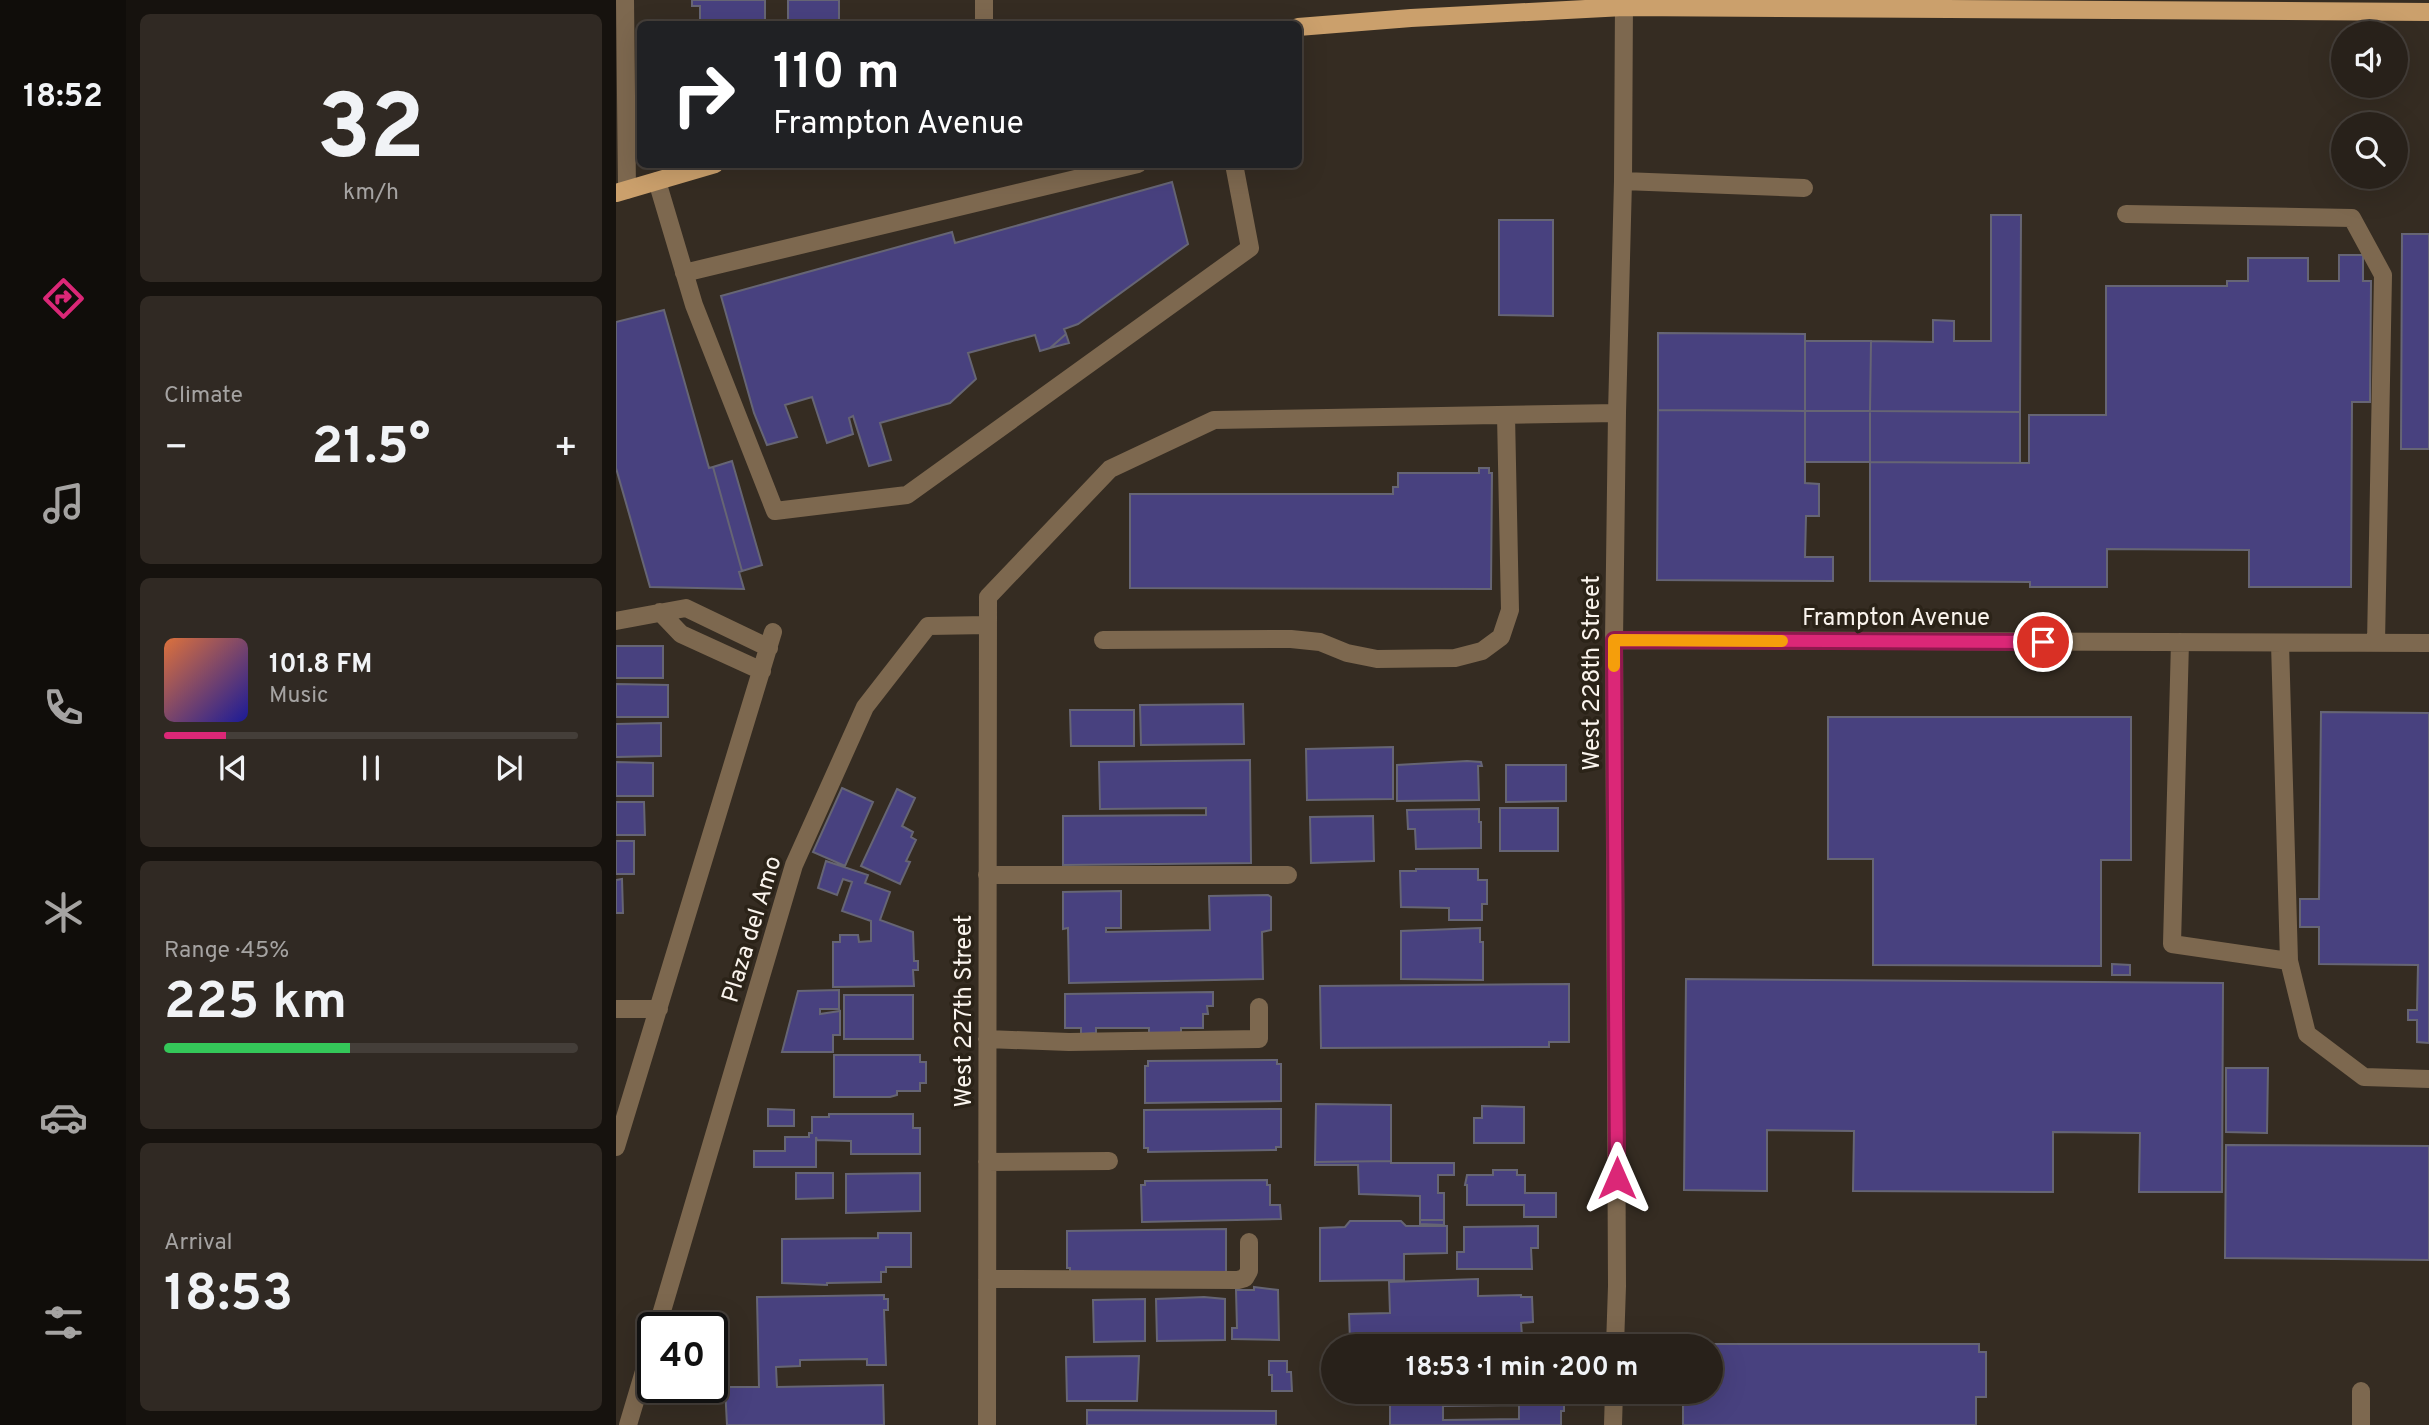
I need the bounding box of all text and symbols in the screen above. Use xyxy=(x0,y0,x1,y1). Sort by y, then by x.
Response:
map controls xyxy=(2331,21,2408,189)
button: sound xyxy=(2331,21,2408,98)
text: 110 m xyxy=(773,44,900,106)
icon: right xyxy=(658,49,749,140)
text: 32 xyxy=(317,76,425,191)
text: 18:52 xyxy=(23,78,103,118)
text: Frampton Avenue xyxy=(773,105,1024,145)
button: search xyxy=(2331,112,2408,189)
text: km/h xyxy=(343,179,399,208)
icon: directions xyxy=(39,274,88,323)
text: Climate xyxy=(164,382,243,411)
text: 21.5° xyxy=(312,416,430,482)
text: − xyxy=(164,425,189,474)
text: + xyxy=(553,425,578,474)
icon: music xyxy=(39,479,88,528)
street label: West 228th Street xyxy=(1578,575,1608,771)
street label: Frampton Avenue xyxy=(1802,604,1990,634)
pin xyxy=(2013,612,2073,672)
icon: arrive xyxy=(2024,623,2062,661)
text: 101.8 FM xyxy=(269,649,372,682)
text: Music xyxy=(269,682,329,711)
icon: phone xyxy=(39,683,88,732)
icon: previous xyxy=(214,749,252,787)
icon: pause xyxy=(352,749,390,787)
icon: next xyxy=(490,749,528,787)
street label: Plaza del Amo xyxy=(716,852,790,1007)
icon: climate xyxy=(39,888,88,937)
street label: West 227th Street xyxy=(950,915,980,1107)
text: Range · 45% xyxy=(164,937,289,966)
text: 225 km xyxy=(164,971,347,1037)
icon: car xyxy=(39,1093,88,1142)
position arrow xyxy=(1580,1141,1654,1215)
text: Arrival xyxy=(164,1229,233,1258)
text: 18:53 xyxy=(164,1263,293,1329)
icon: filters xyxy=(39,1298,88,1347)
speed limit sign: 40 xyxy=(637,1312,728,1403)
text: 18:53 · 1 min · 200 m xyxy=(1406,1352,1638,1385)

